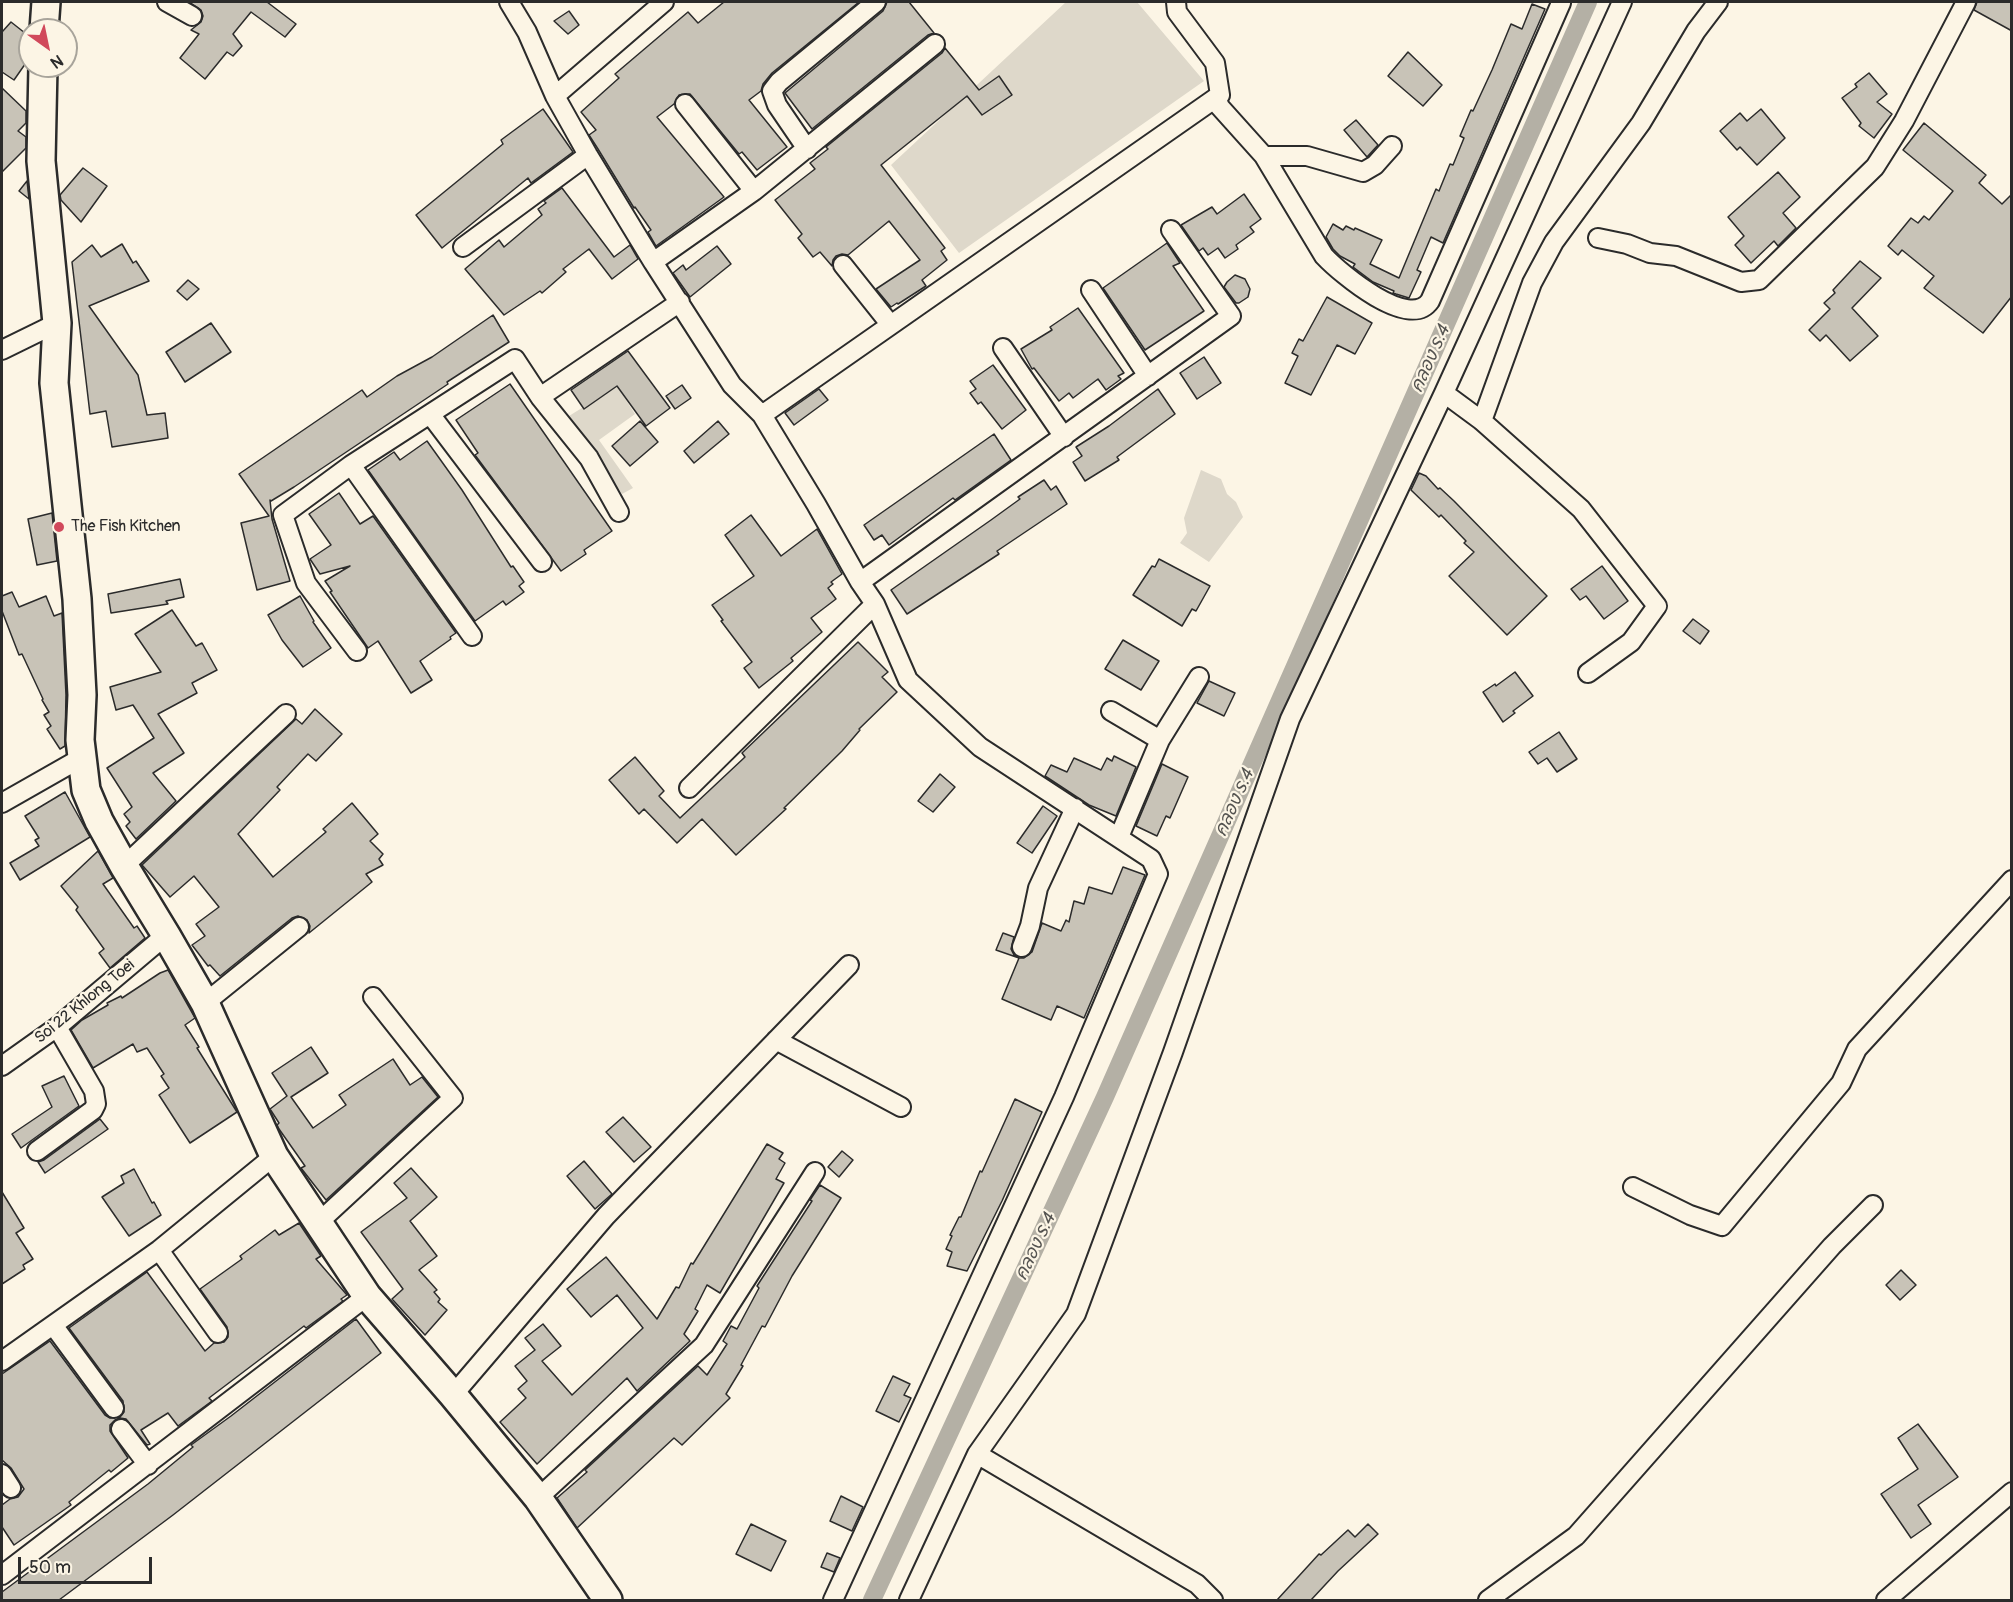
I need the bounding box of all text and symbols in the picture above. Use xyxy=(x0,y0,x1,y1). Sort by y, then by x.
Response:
north arrow xyxy=(18,18,78,78)
text: N xyxy=(47,50,67,73)
water label: คลอง ร.4 xyxy=(1407,322,1455,396)
place label: The Fish Kitchen xyxy=(71,517,181,537)
marker: The Fish Kitchen xyxy=(52,520,66,534)
water label: คลอง ร.4 xyxy=(1211,766,1259,840)
street label: Soi 22 Khlong Toei xyxy=(31,956,139,1048)
water label: คลอง ร.4 xyxy=(1011,1210,1061,1284)
scale bar xyxy=(21,1545,154,1583)
text: 50 m xyxy=(29,1556,71,1579)

